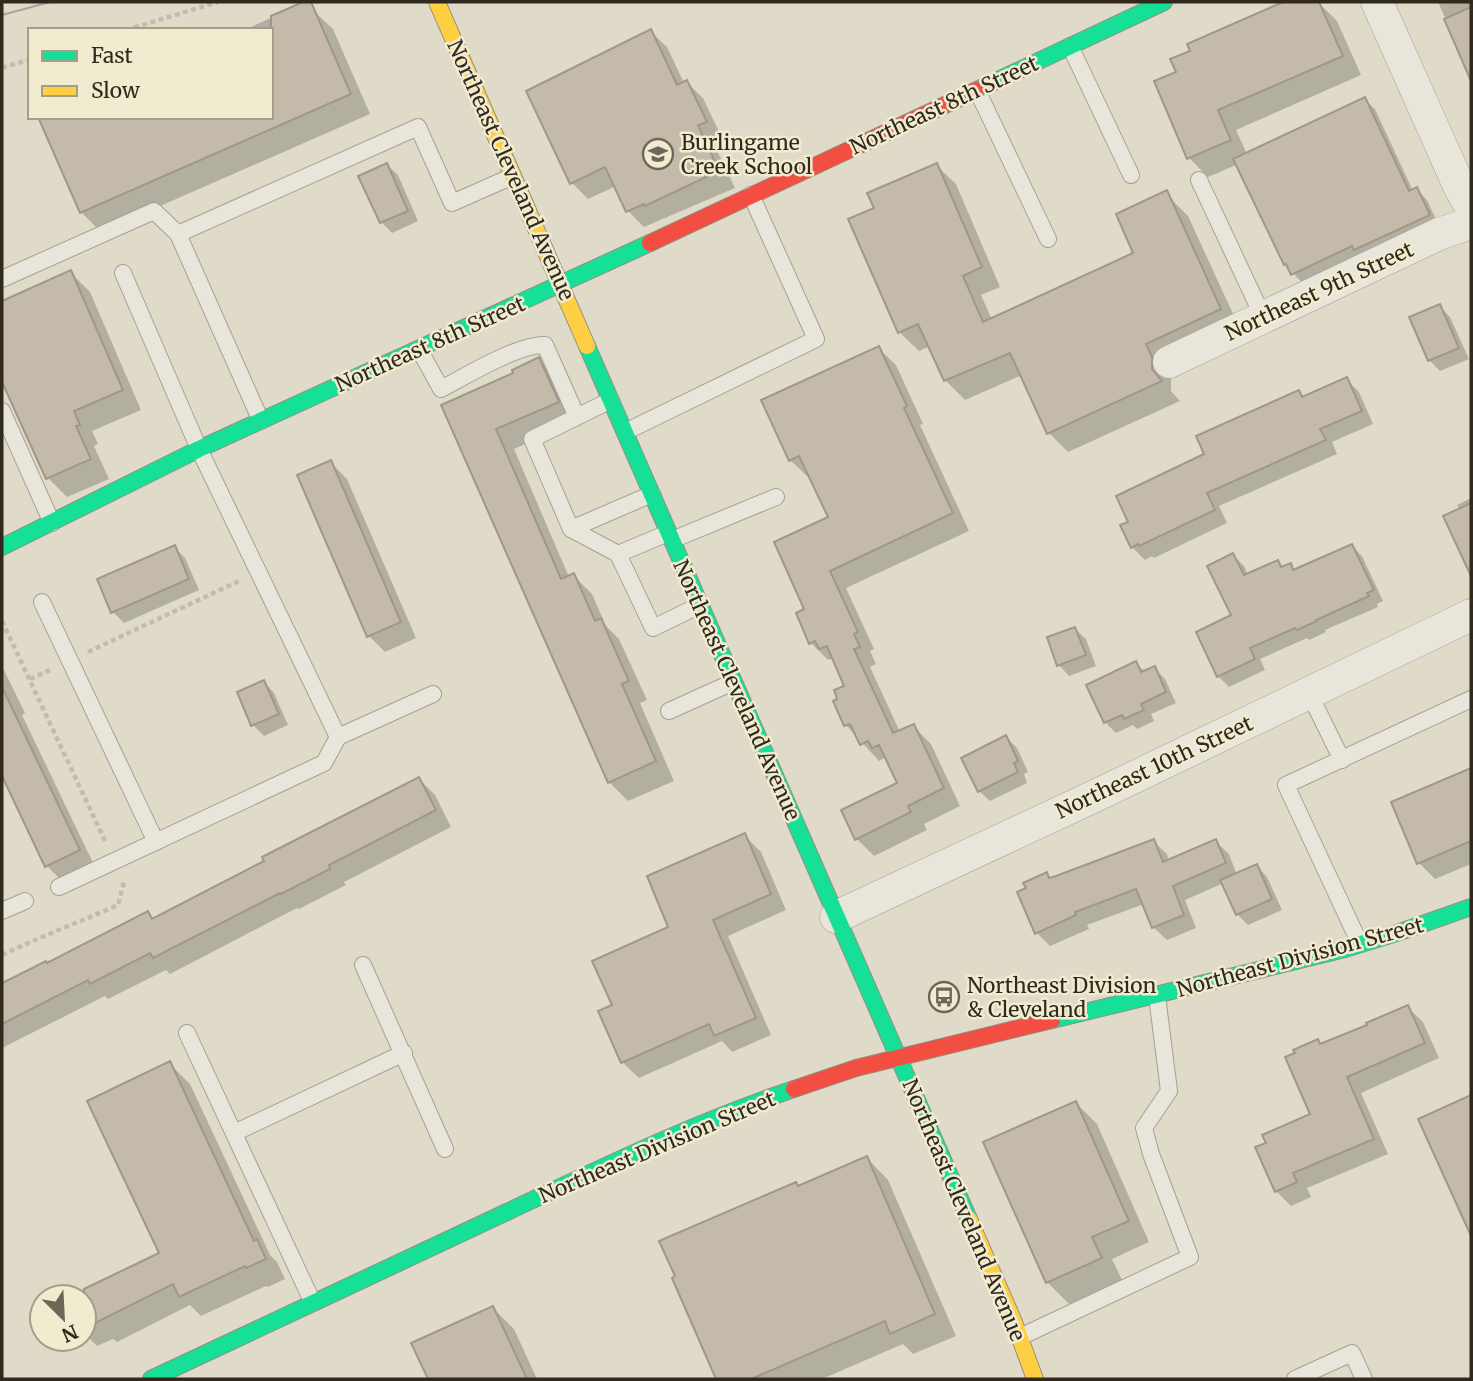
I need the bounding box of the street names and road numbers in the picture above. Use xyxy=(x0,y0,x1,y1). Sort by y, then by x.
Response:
street label: Northeast Cleveland Avenue xyxy=(441,36,581,304)
street label: Northeast 8th Street xyxy=(845,49,1043,161)
street label: Northeast 9th Street xyxy=(1220,235,1418,347)
street label: Northeast 8th Street xyxy=(331,290,529,398)
street label: Northeast Cleveland Avenue xyxy=(667,556,807,824)
street label: Northeast 10th Street xyxy=(1051,709,1257,825)
street label: Northeast Division Street xyxy=(1174,911,1426,1003)
street label: Northeast Cleveland Avenue xyxy=(896,1075,1032,1345)
street label: Northeast Division Street xyxy=(535,1085,779,1209)

